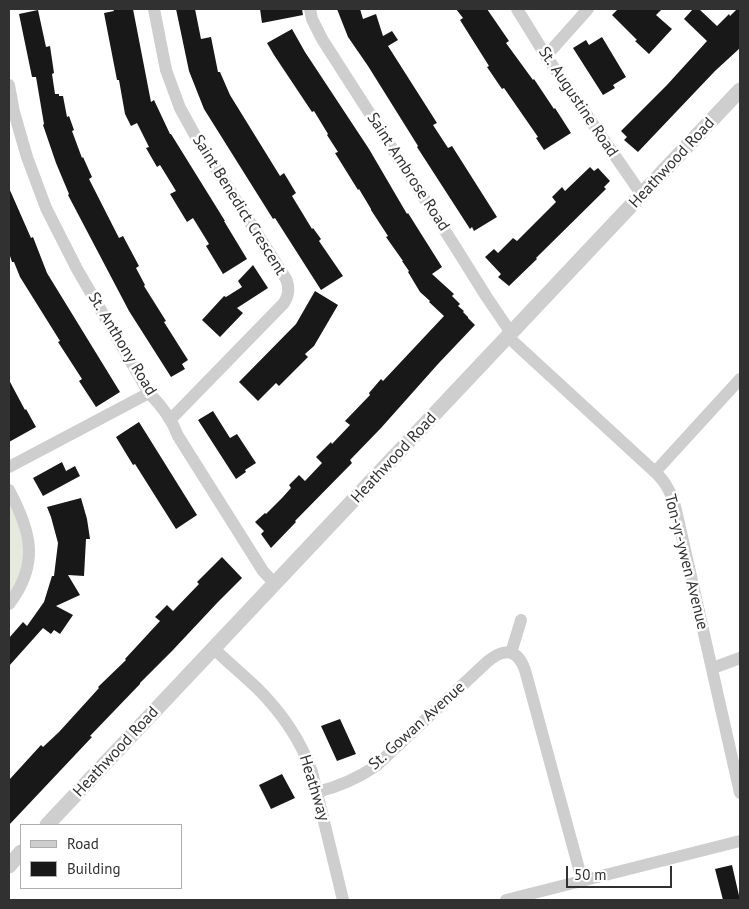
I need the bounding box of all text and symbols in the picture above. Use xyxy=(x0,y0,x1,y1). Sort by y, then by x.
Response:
street label: St. Augustine Road xyxy=(534,43,622,161)
street label: Saint Ambrose Road xyxy=(363,109,453,235)
street label: Heathwood Road xyxy=(625,114,719,212)
street label: Saint Benedict Crescent xyxy=(188,131,290,279)
street label: St. Anthony Road xyxy=(84,289,160,399)
street label: Heathwood Road xyxy=(347,409,441,507)
street label: Ton-yr-ywen Avenue xyxy=(660,492,712,632)
street label: St. Gowan Avenue xyxy=(365,678,469,774)
street label: Heathwood Road xyxy=(69,703,163,801)
street label: Heathway xyxy=(295,753,333,823)
legend xyxy=(20,824,182,889)
text: Road xyxy=(67,834,99,853)
scale bar xyxy=(569,856,675,888)
text: Building xyxy=(67,859,121,878)
text: 50 m xyxy=(574,865,607,884)

